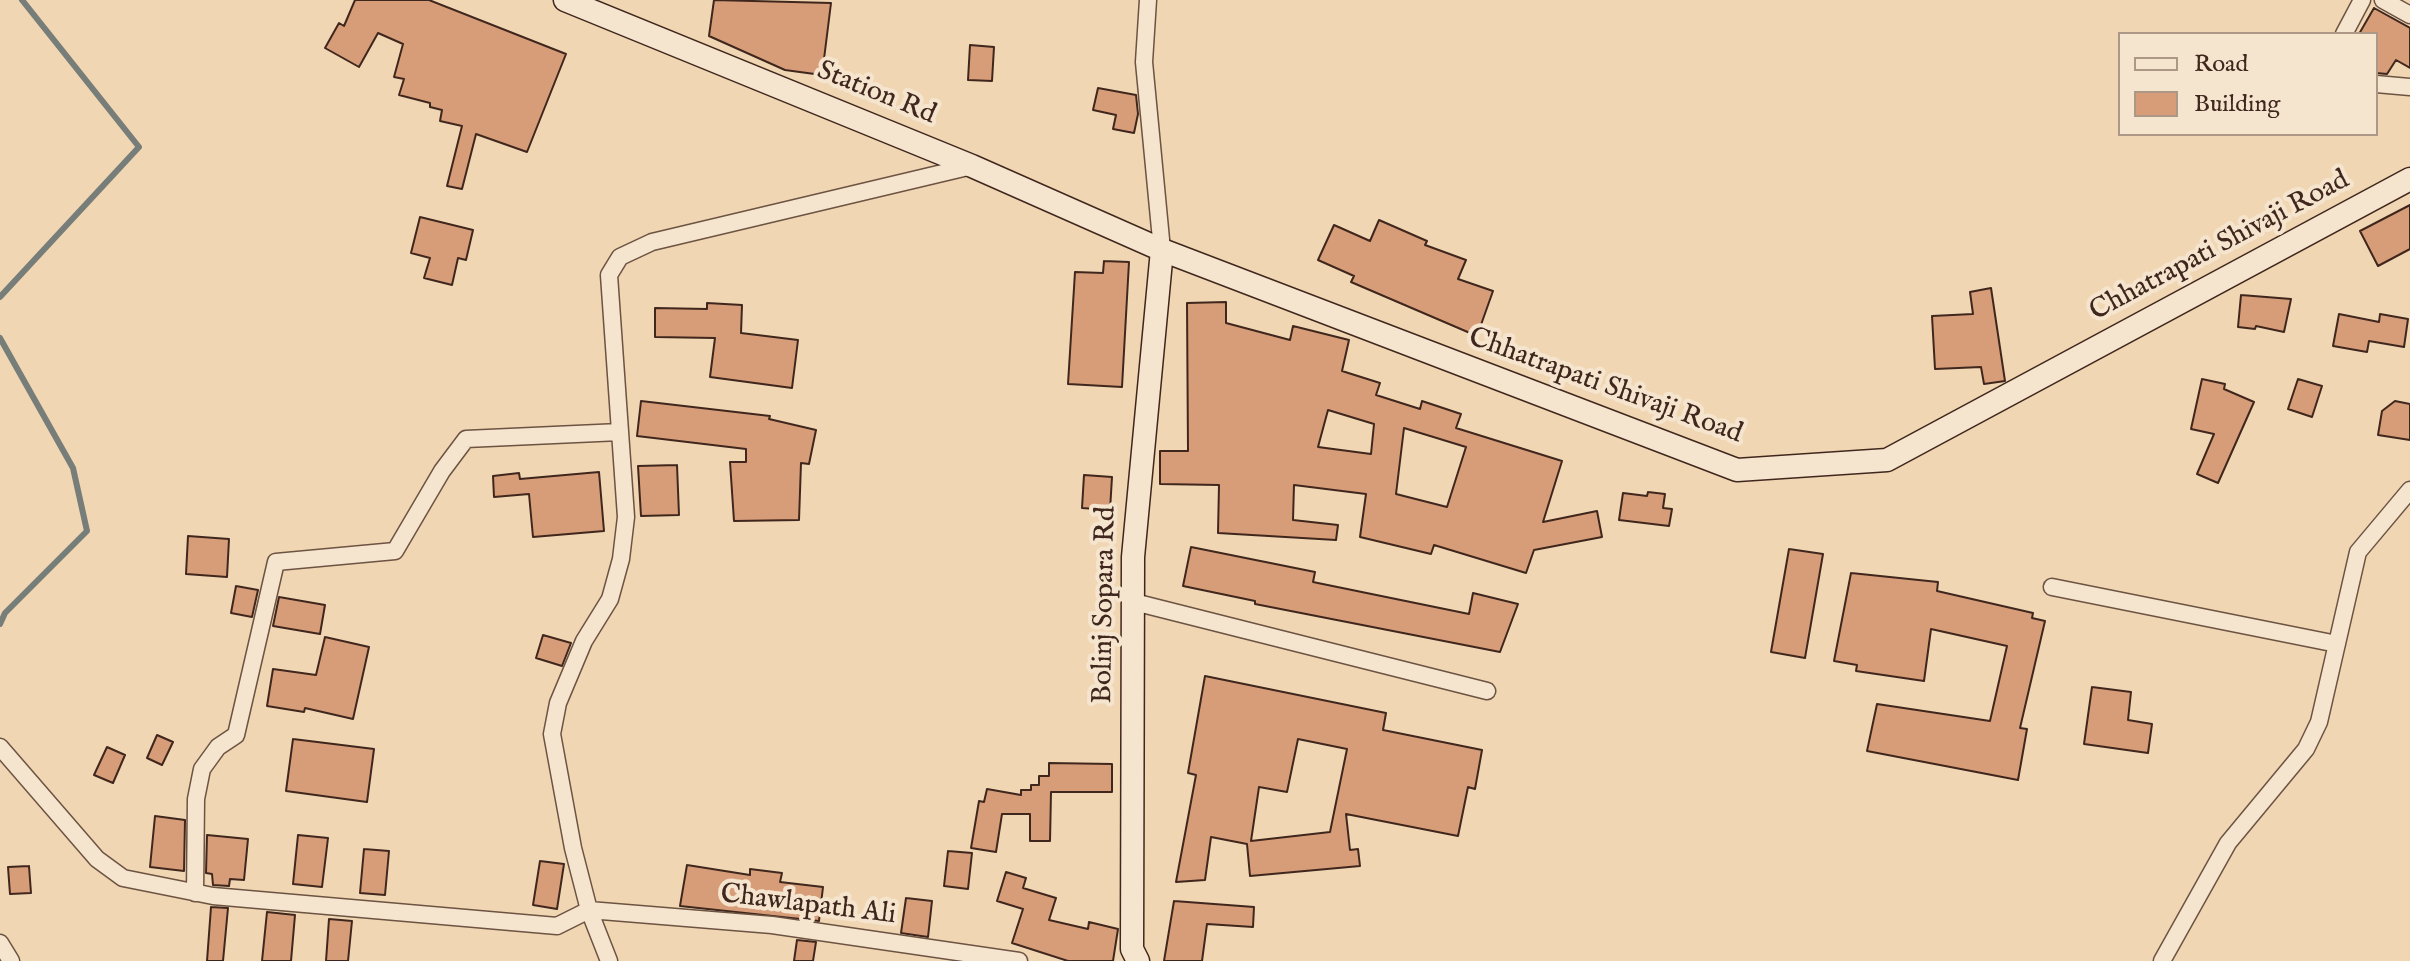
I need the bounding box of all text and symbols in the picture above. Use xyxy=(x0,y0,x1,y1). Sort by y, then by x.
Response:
legend xyxy=(2118,32,2378,136)
text: Road xyxy=(2194,49,2248,80)
street label: Station Rd xyxy=(812,55,940,133)
text: Building xyxy=(2194,89,2280,120)
street label: Chhatrapati Shivaji Road xyxy=(2085,164,2355,330)
street label: Chhatrapati Shivaji Road xyxy=(1463,322,1747,452)
street label: Bolinj Sopara Rd xyxy=(1087,506,1125,704)
street label: Chawlapath Ali xyxy=(718,879,898,933)

